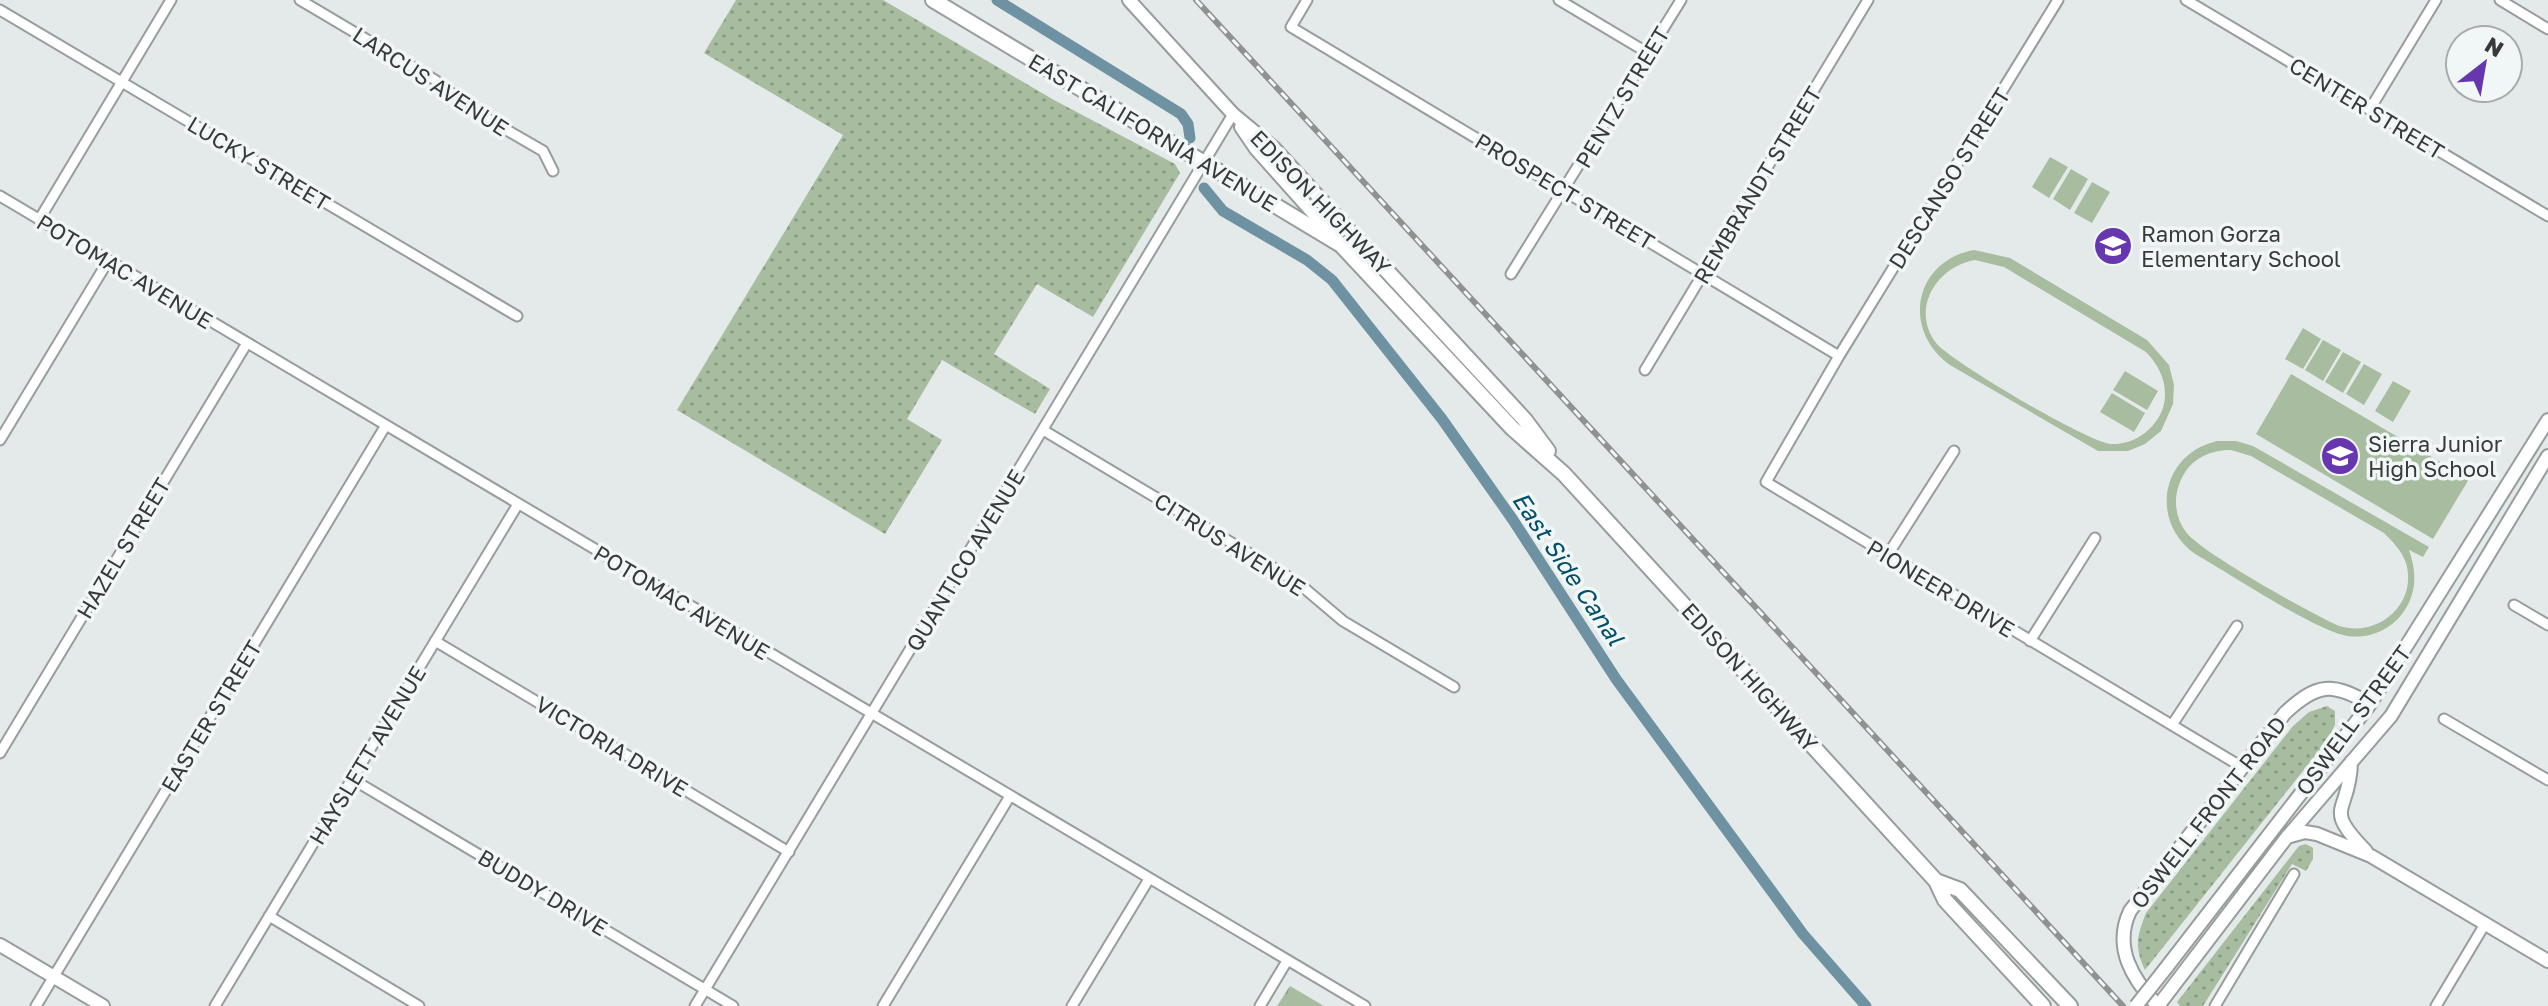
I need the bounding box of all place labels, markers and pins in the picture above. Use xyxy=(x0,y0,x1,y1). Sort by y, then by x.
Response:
place label: Ramon Gorza Elementary School xyxy=(2141,220,2341,272)
school or university icon: Ramon Gorza Elementary School xyxy=(2092,225,2134,267)
place label: Sierra Junior High School xyxy=(2368,430,2503,482)
school or university icon: Sierra Junior High School xyxy=(2319,435,2361,477)

